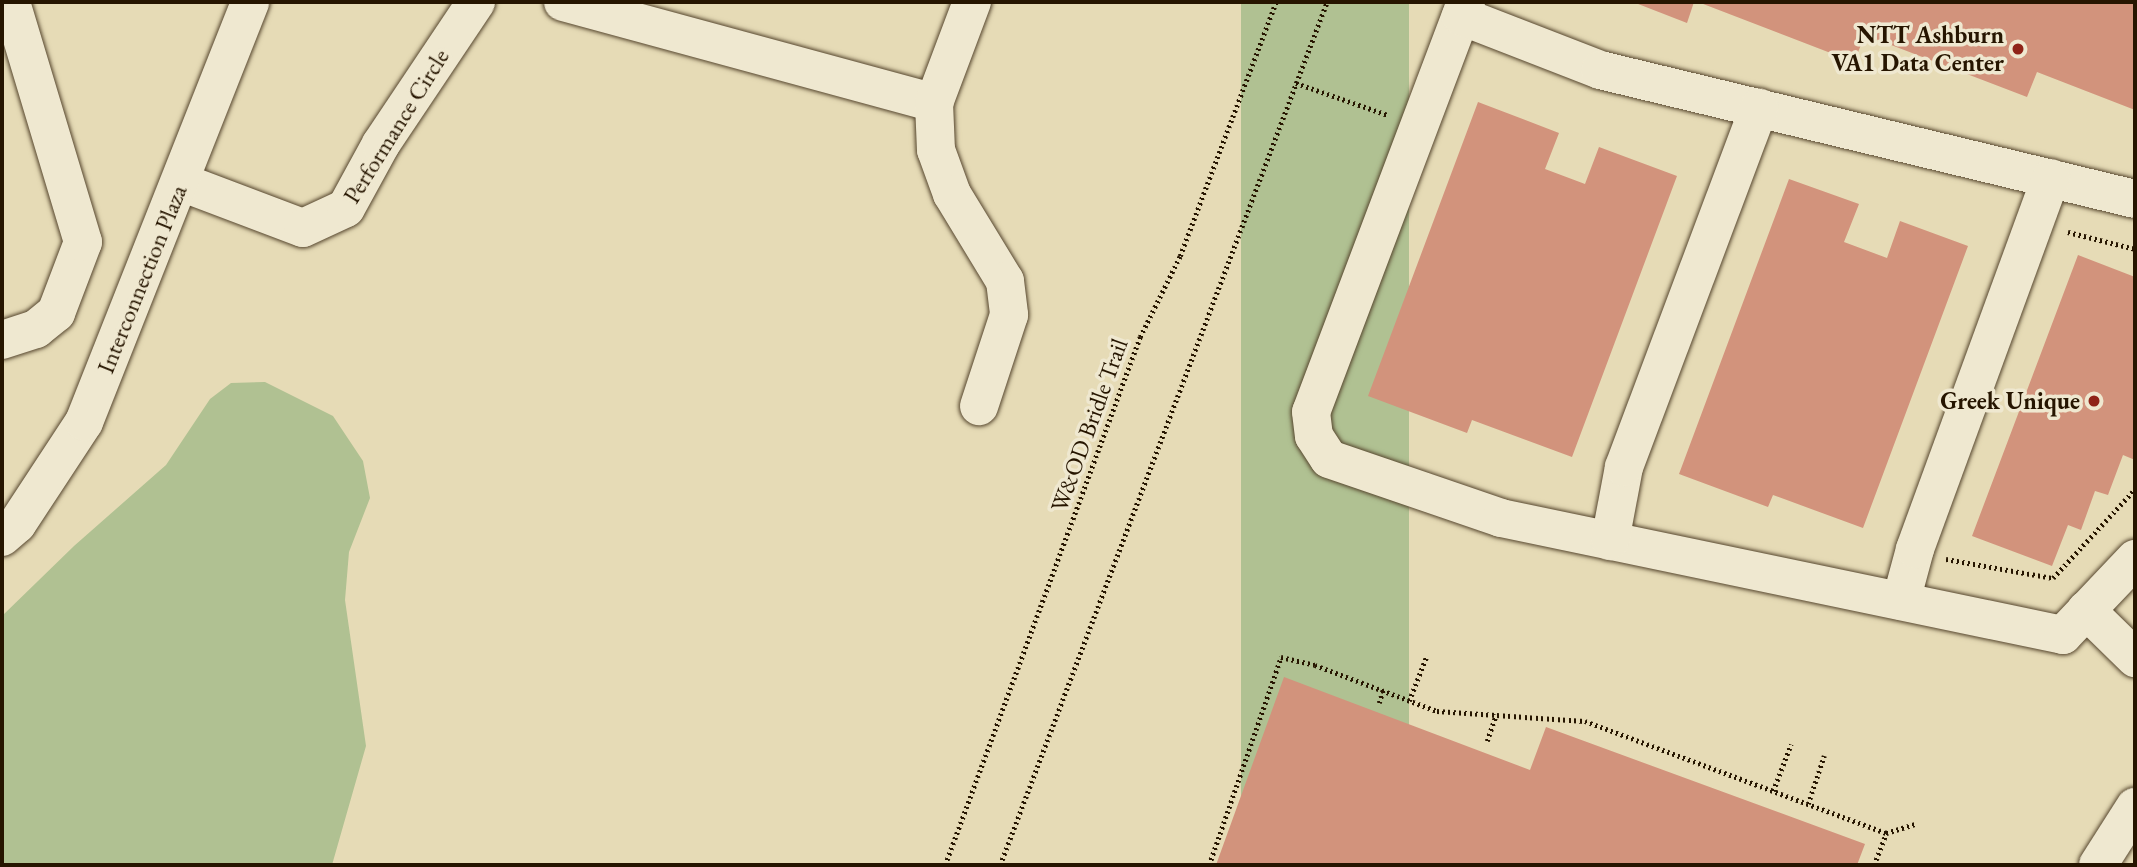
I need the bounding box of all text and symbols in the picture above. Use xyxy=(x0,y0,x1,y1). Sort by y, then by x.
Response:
place label: NTT Ashburn VA1 Data Center xyxy=(1831,21,2004,77)
marker: NTT Ashburn VA1 Data Center xyxy=(2010,41,2026,57)
street label: Performance Circle xyxy=(337,44,455,208)
street label: Interconnection Plaza xyxy=(91,181,193,377)
street label: W&OD Bridle Trail xyxy=(1044,334,1134,516)
place label: Greek Unique xyxy=(1940,387,2080,415)
marker: Greek Unique xyxy=(2086,393,2102,409)

